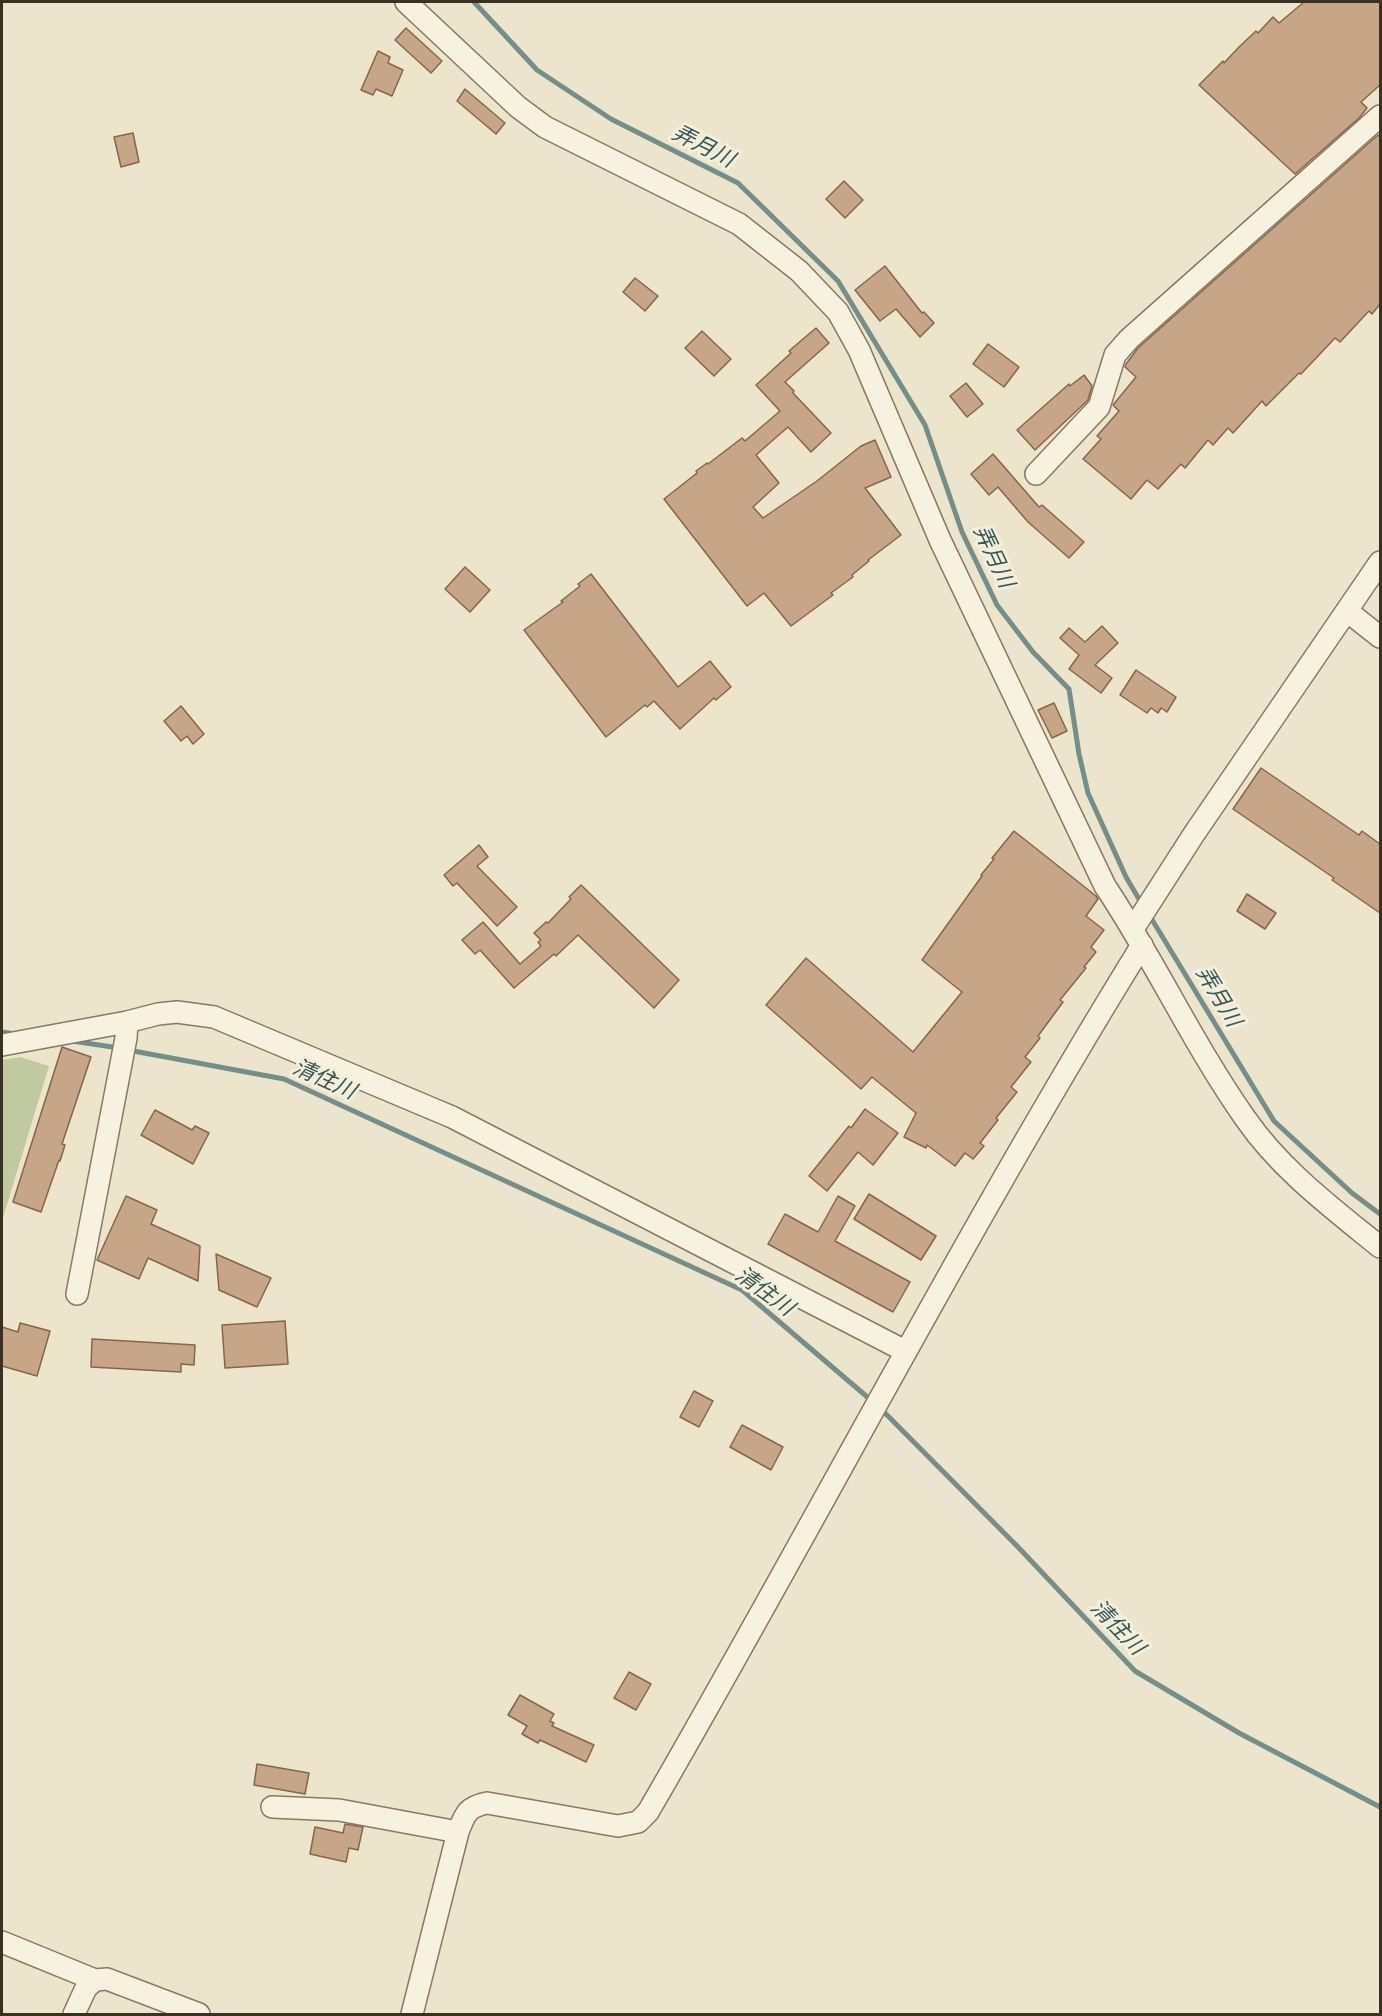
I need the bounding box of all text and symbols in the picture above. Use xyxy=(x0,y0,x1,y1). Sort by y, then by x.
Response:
water label: 弄月川 xyxy=(668,120,738,174)
water label: 弄月川 xyxy=(967,522,1019,592)
water label: 弄月川 xyxy=(1190,962,1246,1032)
water label: 清住川 xyxy=(288,1055,360,1105)
water label: 清住川 xyxy=(730,1262,798,1322)
water label: 清住川 xyxy=(1085,1595,1149,1661)

